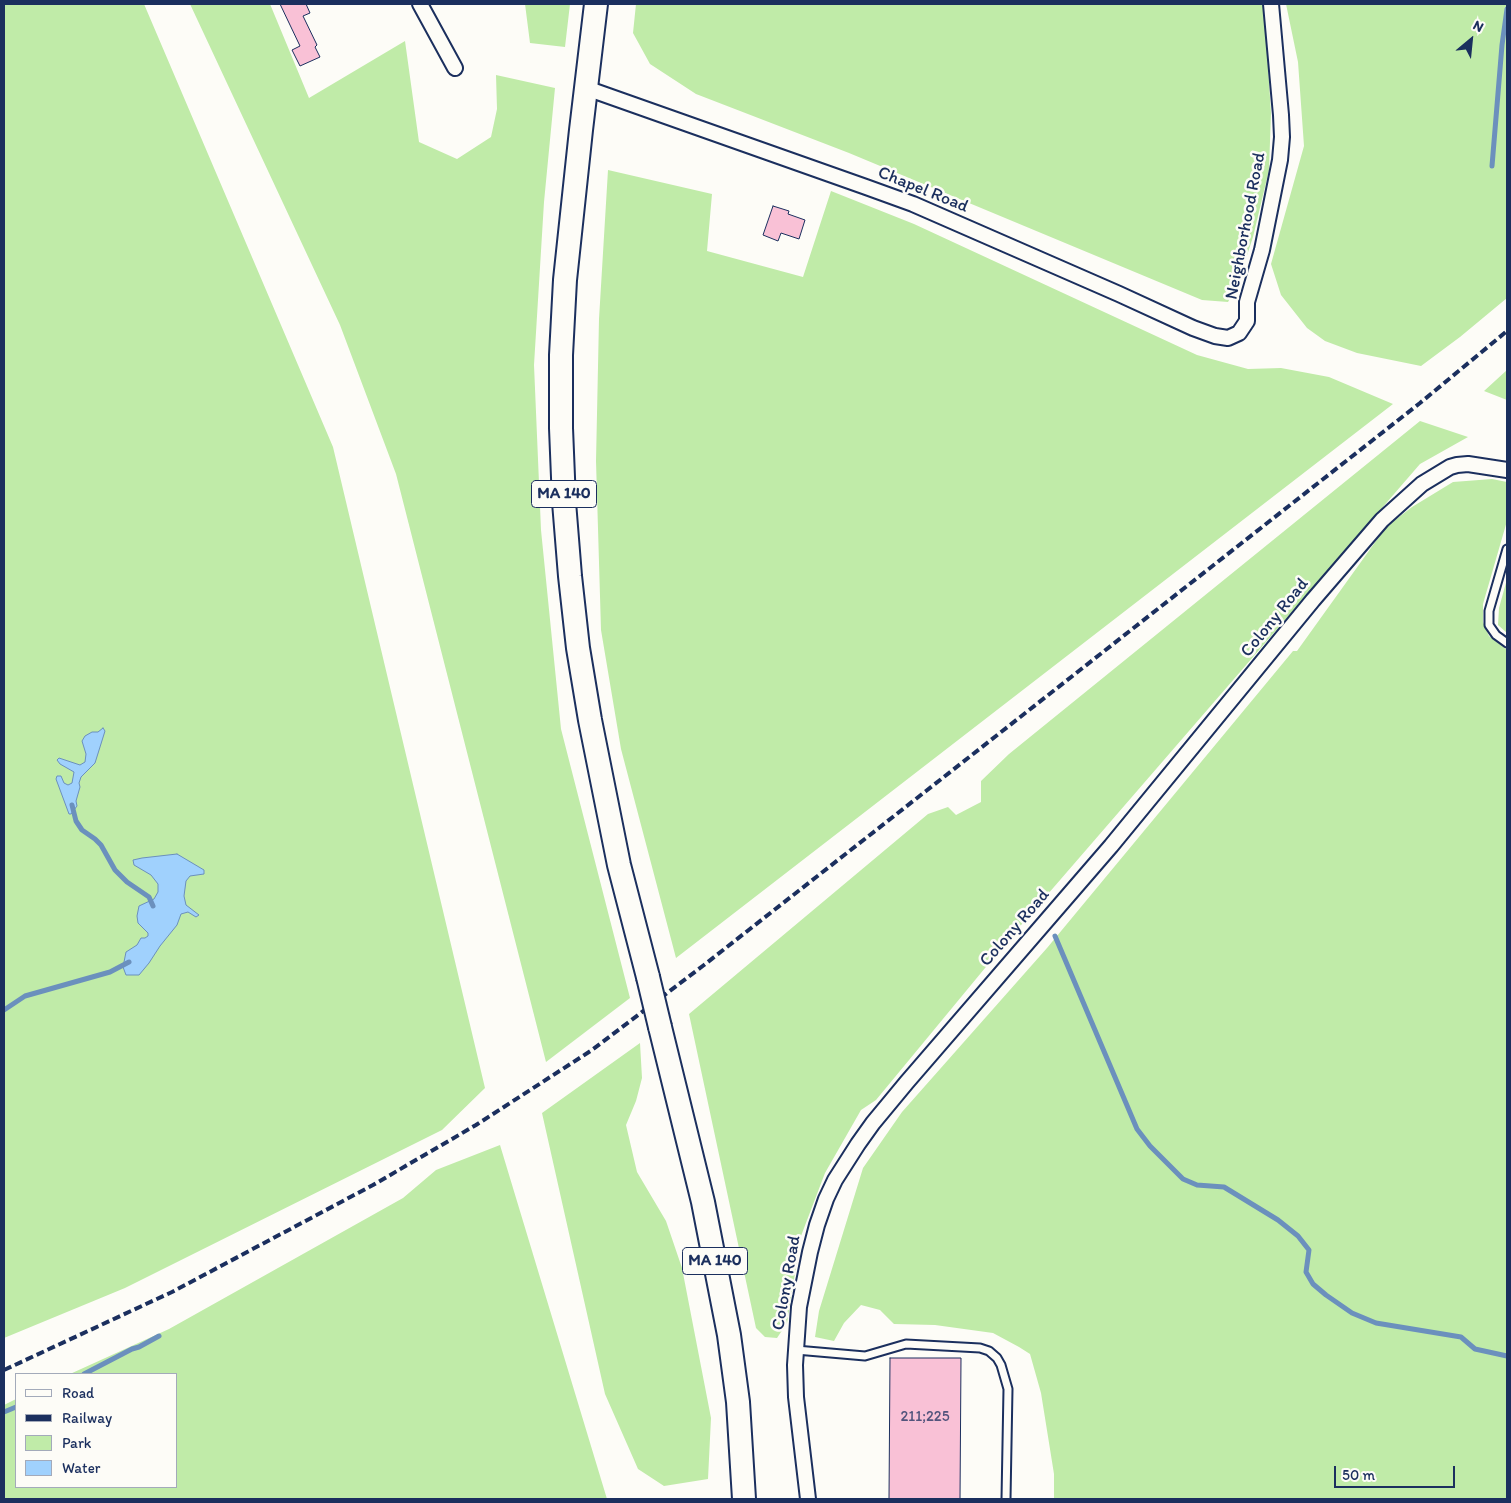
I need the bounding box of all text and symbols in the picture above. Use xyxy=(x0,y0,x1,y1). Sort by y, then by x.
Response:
north arrow xyxy=(1446,15,1496,65)
text: N xyxy=(1470,17,1486,36)
street label: Neighborhood Road xyxy=(1221,150,1271,302)
street label: Chapel Road xyxy=(874,162,972,218)
road number: MA 140 xyxy=(532,480,596,508)
street label: Colony Road xyxy=(1236,574,1314,662)
street label: Colony Road xyxy=(975,885,1055,971)
street label: Colony Road xyxy=(768,1234,806,1332)
road number: MA 140 xyxy=(682,1248,748,1274)
legend xyxy=(15,1373,178,1488)
text: Road xyxy=(62,1384,94,1402)
house number: 211;225 xyxy=(900,1408,950,1426)
text: Railway xyxy=(62,1409,112,1427)
text: Park xyxy=(62,1434,92,1452)
scale bar xyxy=(1336,1456,1457,1488)
text: Water xyxy=(62,1459,100,1477)
text: 50 m xyxy=(1342,1466,1375,1484)

